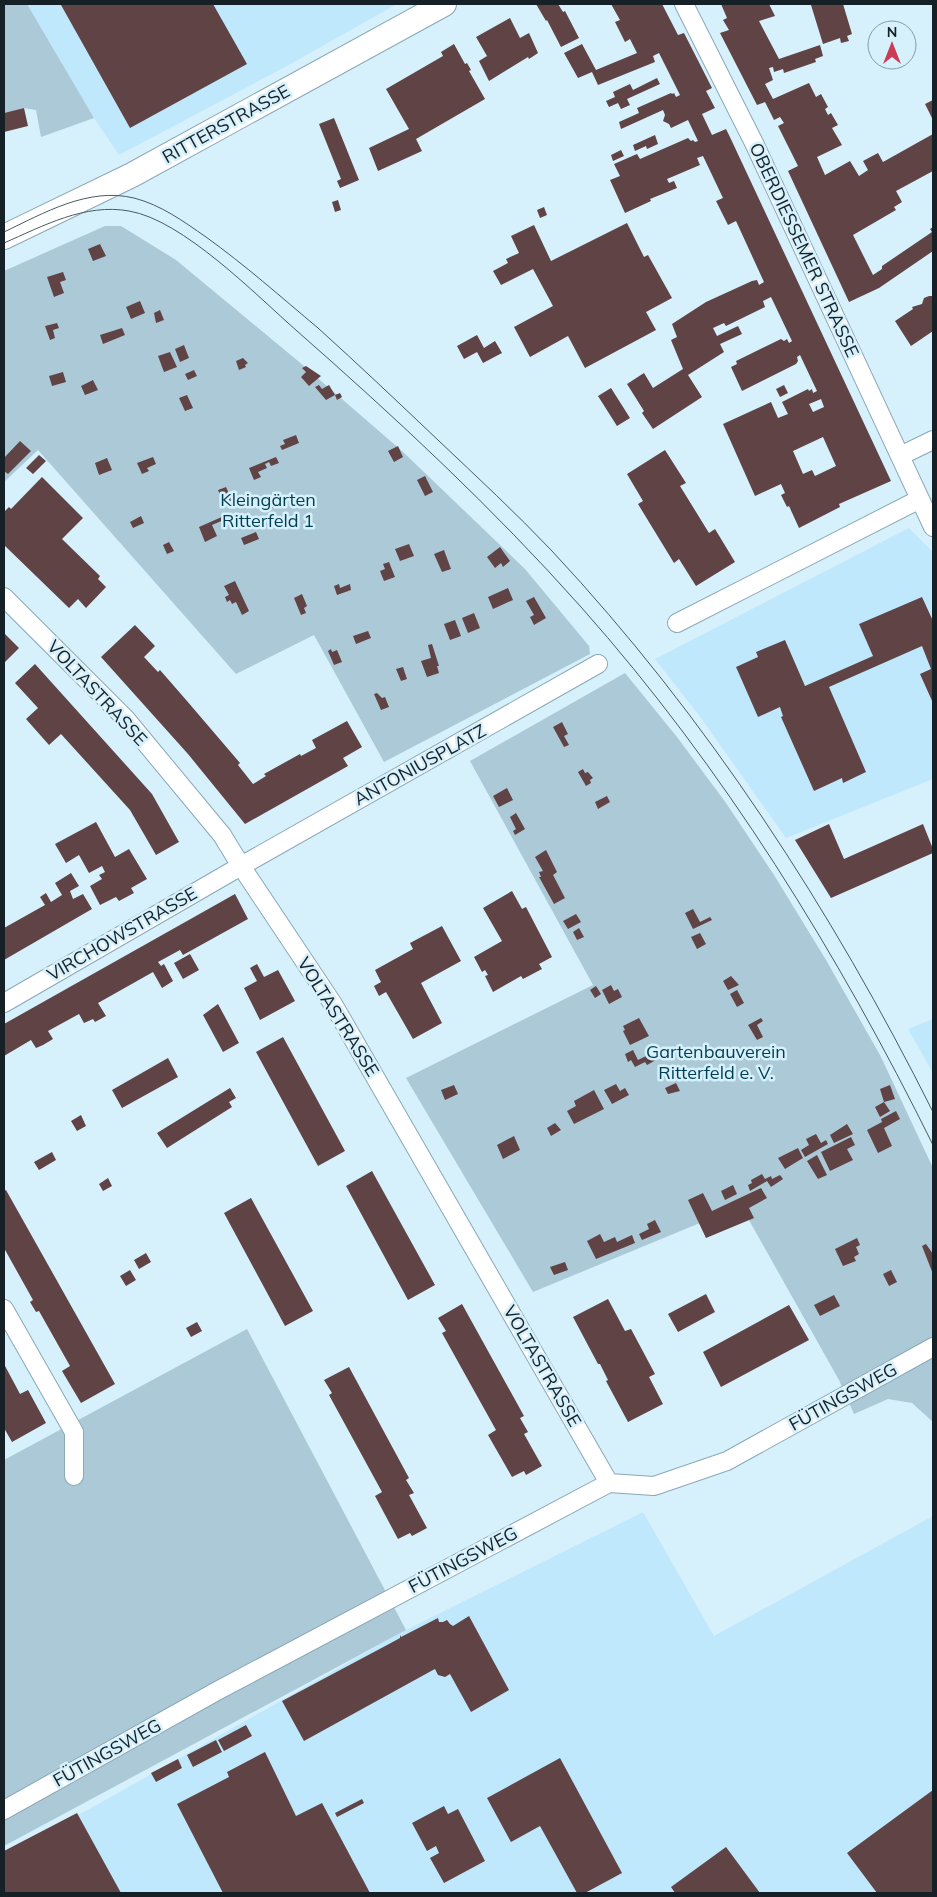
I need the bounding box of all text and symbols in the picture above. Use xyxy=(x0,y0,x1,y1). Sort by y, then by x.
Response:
north arrow xyxy=(867,20,917,70)
text: N xyxy=(887,23,897,41)
street label: RITTERSTRASSE xyxy=(158,79,294,168)
street label: OBERDIESSEMER STRASSE xyxy=(745,139,864,361)
park label: Kleingärten Ritterfeld 1 xyxy=(220,488,316,532)
street label: VOLTASTRASSE xyxy=(42,635,152,750)
street label: ANTONIUSPLATZ xyxy=(350,719,490,810)
street label: VIRCHOWSTRASSE xyxy=(43,881,201,986)
street label: VOLTASTRASSE xyxy=(293,953,384,1081)
park label: Gartenbauverein Ritterfeld e. V. xyxy=(646,1040,786,1084)
street label: VOLTASTRASSE xyxy=(498,1301,587,1431)
street label: FÜTINGSWEG xyxy=(785,1357,901,1436)
street label: FÜTINGSWEG xyxy=(404,1521,521,1598)
street label: FÜTINGSWEG xyxy=(49,1713,165,1792)

